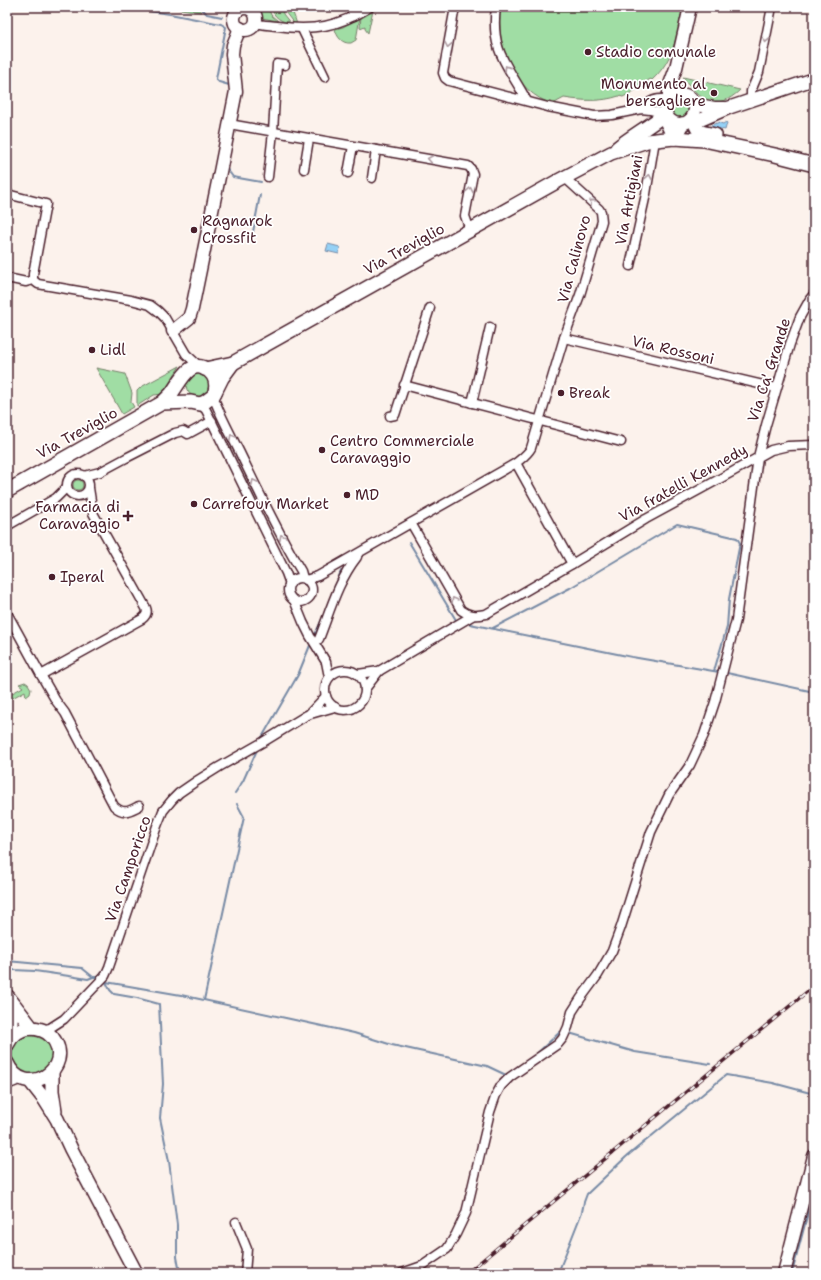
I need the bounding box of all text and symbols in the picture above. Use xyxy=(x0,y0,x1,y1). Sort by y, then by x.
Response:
one-way arrow xyxy=(762,36,770,43)
one-way arrow xyxy=(444,42,453,49)
place label: Stadio comunale xyxy=(596,42,716,62)
marker: Stadio comunale xyxy=(583,47,593,57)
one-way arrow xyxy=(505,65,512,72)
place label: Monumento al bersagliere xyxy=(601,74,706,111)
marker: Monumento al bersagliere xyxy=(709,88,719,98)
street label: Via Artigiani xyxy=(610,153,648,247)
one-way arrow xyxy=(426,156,433,164)
one-way arrow xyxy=(644,174,652,180)
one-way arrow xyxy=(465,187,473,194)
one-way arrow xyxy=(589,199,596,206)
place label: Ragnarok Crossfit xyxy=(202,211,273,248)
street label: Via Calinovo xyxy=(553,213,595,305)
street label: Via Treviglio xyxy=(360,219,448,279)
marker: Ragnarok Crossfit xyxy=(189,225,199,235)
street label: Via Ca' Grande xyxy=(743,315,795,425)
street label: Via Rossoni xyxy=(630,331,716,369)
place label: Lidl xyxy=(100,340,126,360)
marker: Lidl xyxy=(87,345,97,355)
place label: Break xyxy=(569,383,610,403)
marker: Break xyxy=(556,388,566,398)
street label: Via Treviglio xyxy=(33,403,121,463)
place label: Centro Commerciale Caravaggio xyxy=(330,431,475,468)
one-way arrow xyxy=(229,433,237,441)
street label: Via fratelli Kennedy xyxy=(615,439,751,527)
marker: Centro Commerciale Caravaggio xyxy=(317,445,327,455)
one-way arrow xyxy=(251,478,259,486)
place label: MD xyxy=(355,485,379,505)
marker: MD xyxy=(342,490,352,500)
place label: Carrefour Market xyxy=(202,494,329,514)
place label: Farmacia di Caravaggio xyxy=(35,497,120,534)
marker: Carrefour Market xyxy=(189,499,199,509)
marker: Farmacia di Caravaggio xyxy=(123,511,133,521)
one-way arrow xyxy=(280,534,287,541)
place label: Iperal xyxy=(60,567,105,587)
marker: Iperal xyxy=(47,572,57,582)
one-way arrow xyxy=(452,597,459,604)
street label: Via Camporicco xyxy=(100,813,156,925)

